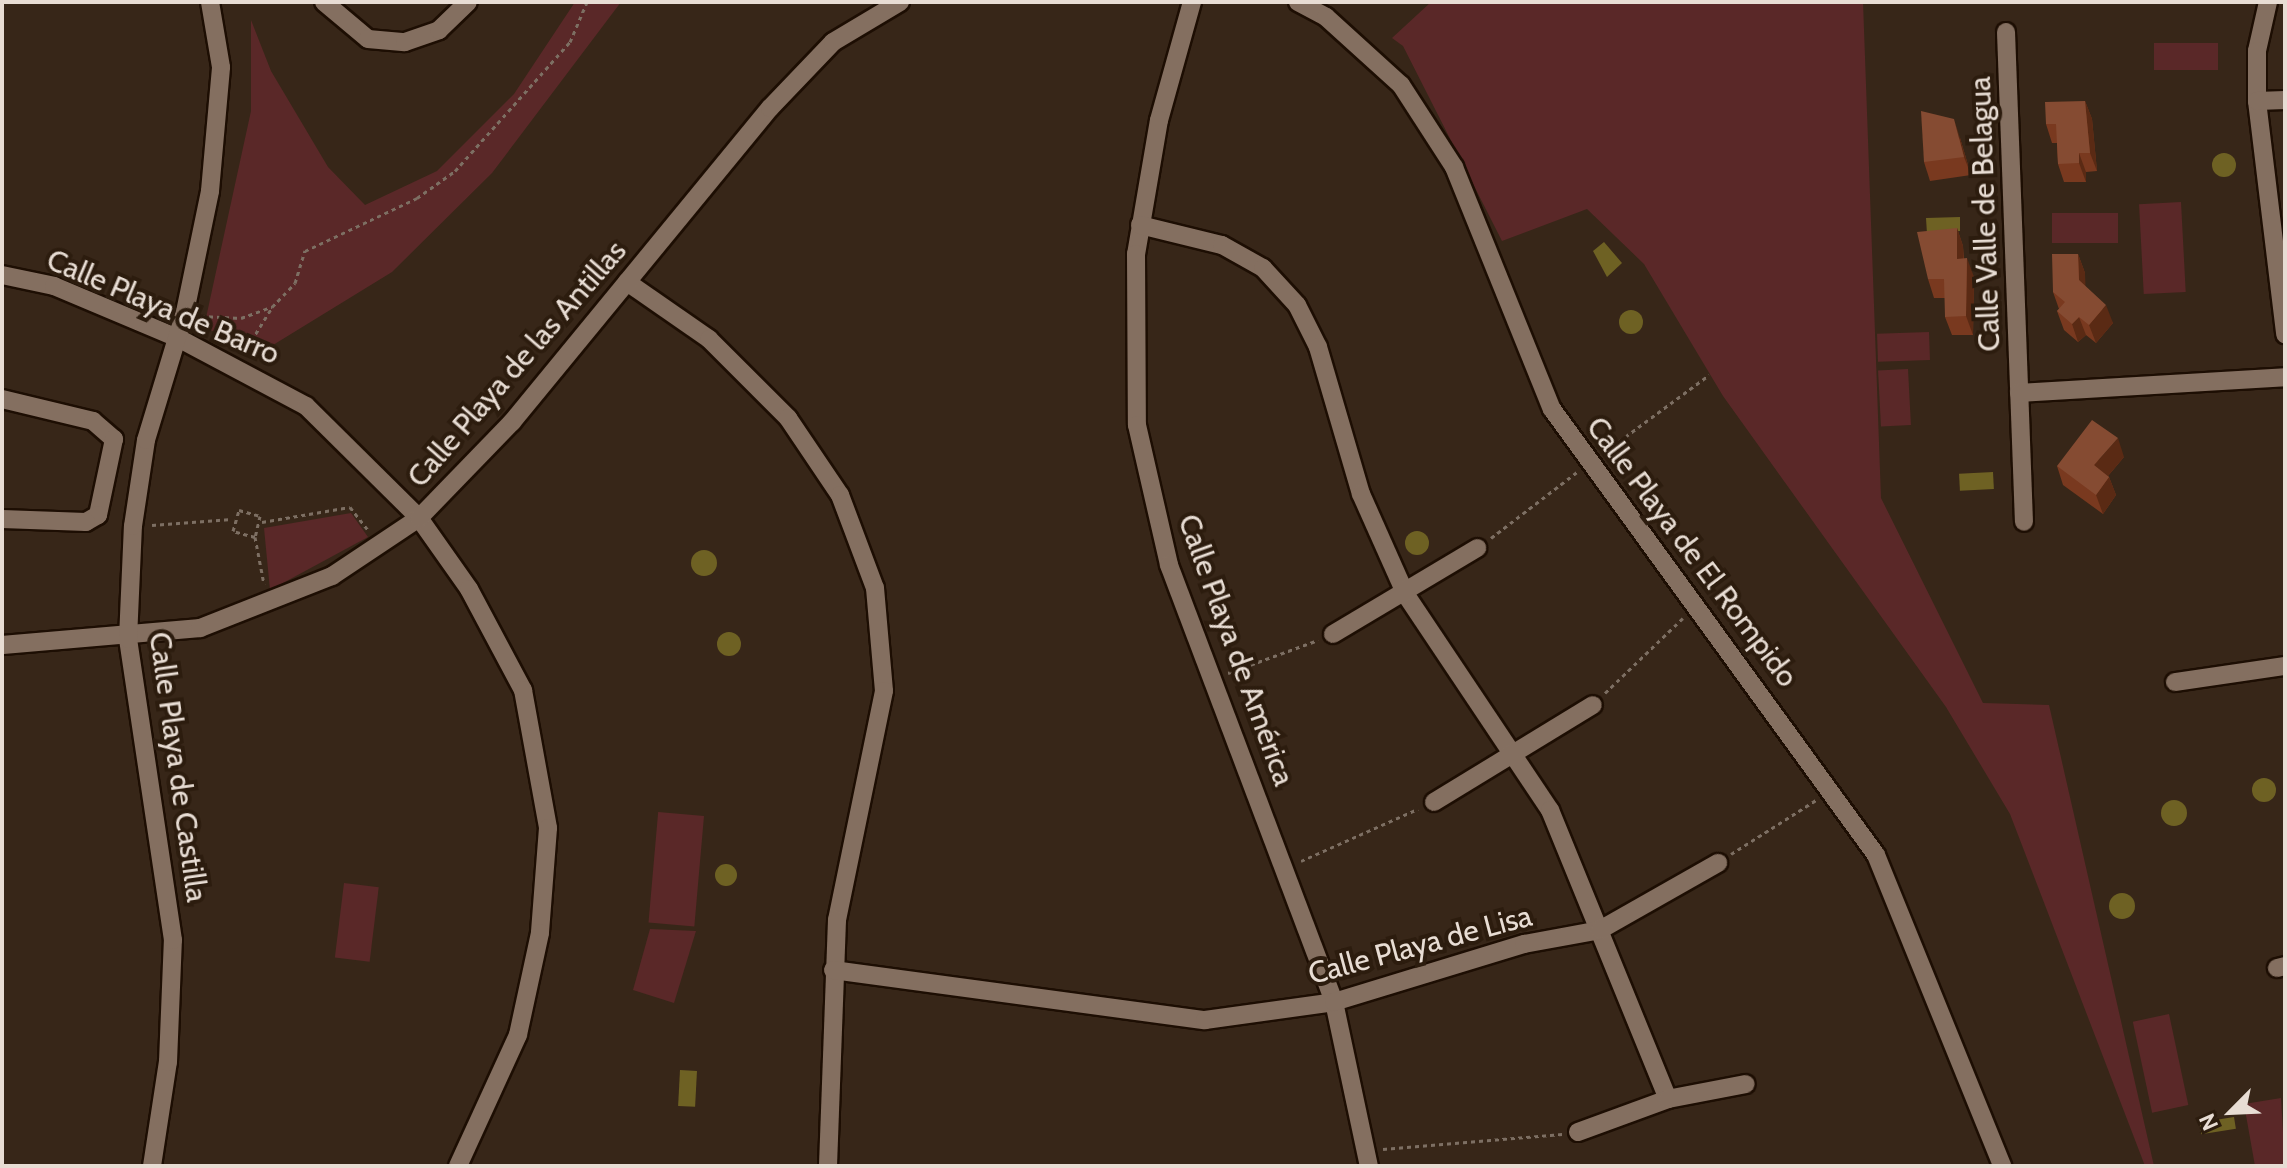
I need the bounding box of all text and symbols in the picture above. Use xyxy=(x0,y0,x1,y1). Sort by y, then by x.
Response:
street label: Calle Valle de Belagua xyxy=(1962,76,2008,352)
street label: Calle Playa de las Antillas xyxy=(400,233,634,495)
street label: Calle Playa de Barro xyxy=(41,242,285,372)
street label: Calle Playa de El Rompido xyxy=(1579,410,1805,694)
street label: Calle Playa de América xyxy=(1170,510,1302,790)
street label: Calle Playa de Castilla xyxy=(141,630,215,904)
street label: Calle Playa de Lisa xyxy=(1304,898,1536,992)
north arrow xyxy=(2191,1072,2271,1152)
text: N xyxy=(2193,1109,2224,1135)

